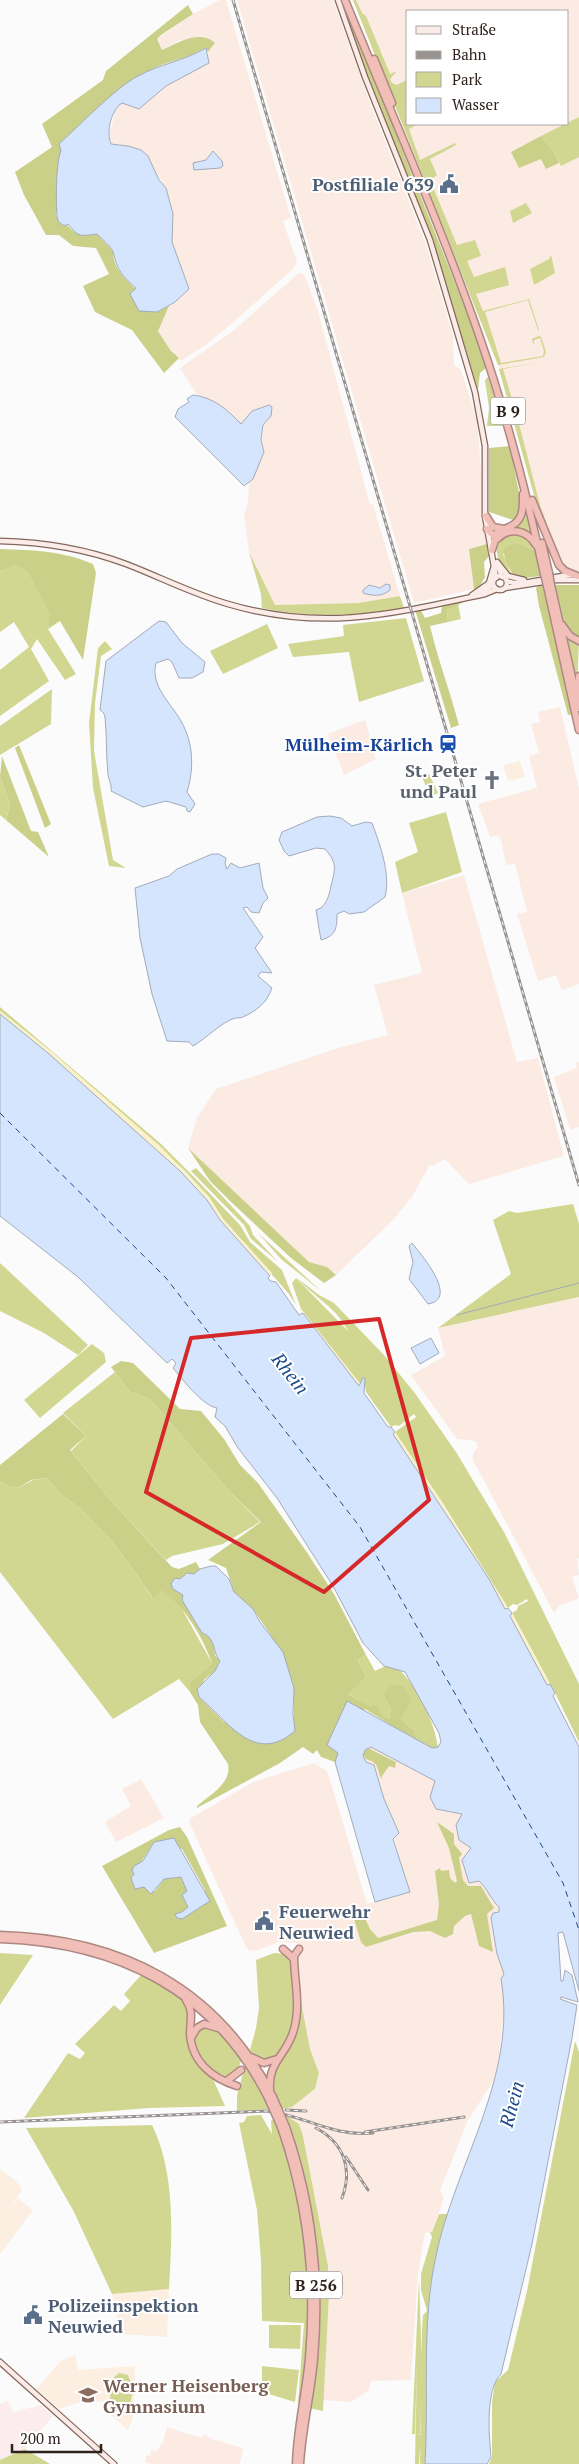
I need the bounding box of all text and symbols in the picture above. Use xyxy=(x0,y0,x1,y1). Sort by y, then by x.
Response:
legend xyxy=(406,10,569,125)
text: Straße xyxy=(452,19,496,39)
text: Bahn xyxy=(452,44,487,64)
text: Park xyxy=(452,69,482,89)
text: Wasser xyxy=(452,94,499,114)
place label: Postfiliale 639 xyxy=(312,172,434,196)
public building icon: Postfiliale 639 xyxy=(438,173,460,195)
road number: B 9 xyxy=(490,398,526,424)
place label: Mülheim-Kärlich xyxy=(285,732,433,756)
station icon: Mülheim-Kärlich xyxy=(437,733,459,755)
place label: St. Peter und Paul xyxy=(400,758,477,803)
church icon: St. Peter und Paul xyxy=(481,769,503,791)
water label: Rhein xyxy=(266,1346,315,1399)
place label: Feuerwehr Neuwied xyxy=(279,1899,371,1944)
public building icon: Feuerwehr Neuwied xyxy=(253,1910,275,1932)
water label: Rhein xyxy=(493,2078,529,2131)
road number: B 256 xyxy=(290,2272,342,2298)
place label: Polizeiinspektion Neuwied xyxy=(48,2293,199,2338)
public building icon: Polizeiinspektion Neuwied xyxy=(22,2304,44,2326)
place label: Werner Heisenberg Gymnasium xyxy=(103,2373,269,2418)
school or university icon: Werner Heisenberg Gymnasium xyxy=(77,2384,99,2406)
scale bar xyxy=(12,2422,101,2454)
text: 200 m xyxy=(20,2428,61,2448)

